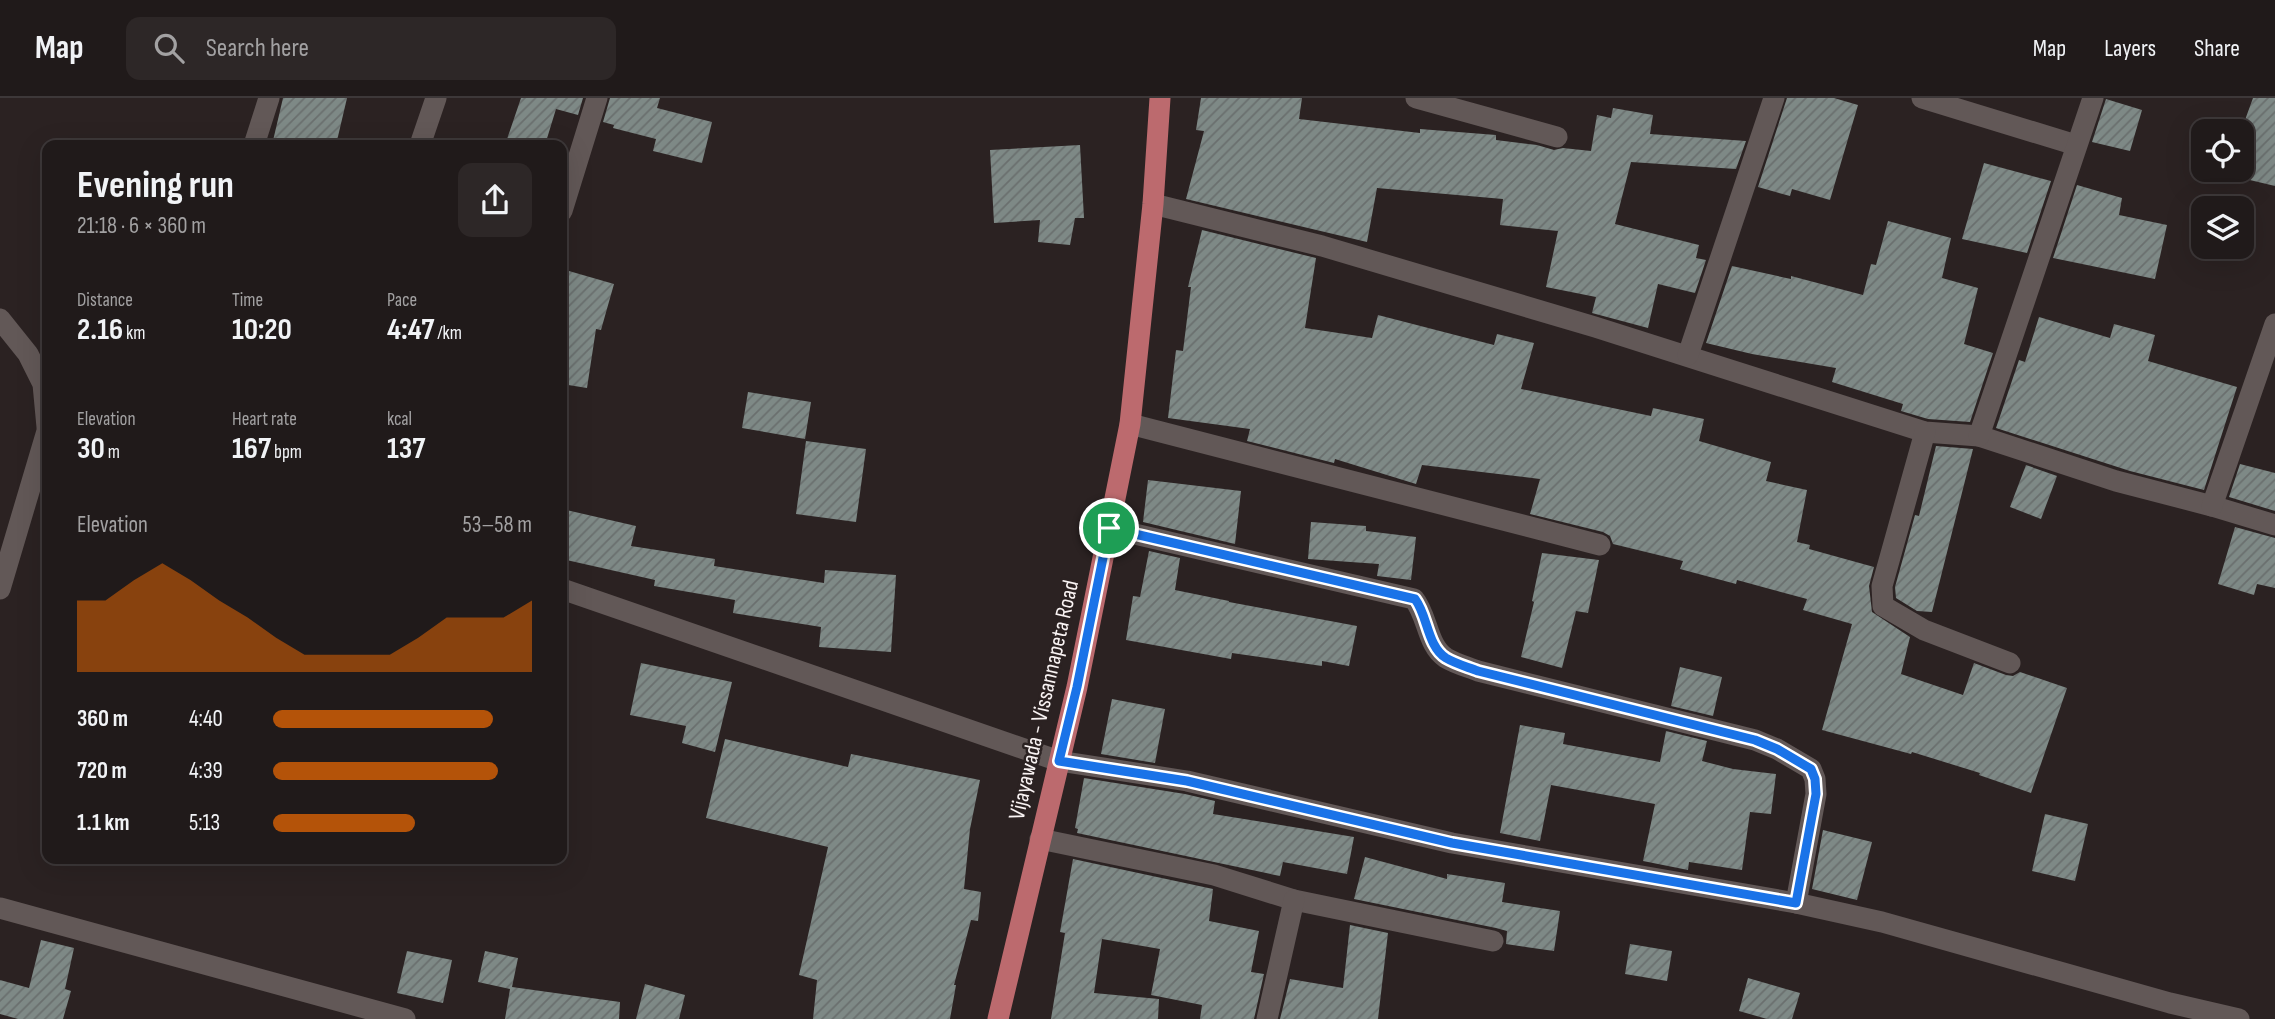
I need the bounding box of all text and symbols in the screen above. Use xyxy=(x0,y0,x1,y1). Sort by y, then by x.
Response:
search box xyxy=(126,17,616,80)
text: Map xyxy=(35,28,84,68)
icon: search xyxy=(150,29,188,67)
text: Search here xyxy=(206,33,309,64)
text: Map xyxy=(2033,34,2066,63)
text: Layers xyxy=(2104,34,2156,63)
text: Share xyxy=(2194,34,2240,63)
map controls xyxy=(2191,119,2254,259)
button: locate xyxy=(2191,119,2254,182)
text: Evening run xyxy=(77,163,234,208)
button: share xyxy=(458,163,532,237)
button: layers xyxy=(2191,196,2254,259)
text: 21:18 · 6 × 360 m xyxy=(77,212,206,240)
text: Distance xyxy=(77,289,133,312)
text: Time xyxy=(232,289,263,312)
text: Pace xyxy=(387,289,417,312)
text: 2.16 xyxy=(77,312,123,348)
text: 10:20 xyxy=(232,312,292,348)
text: 4:47 xyxy=(387,312,434,348)
text: km xyxy=(123,322,146,345)
text: /km xyxy=(434,322,462,345)
text: Elevation xyxy=(77,408,136,431)
text: Heart rate xyxy=(232,408,297,431)
text: kcal xyxy=(387,408,412,431)
text: 30 xyxy=(77,431,105,467)
text: 167 xyxy=(232,431,271,467)
text: 137 xyxy=(387,431,425,467)
text: m xyxy=(105,441,120,464)
text: bpm xyxy=(271,441,302,464)
pin xyxy=(1079,498,1139,558)
icon: arrive xyxy=(1090,509,1128,547)
text: Elevation xyxy=(77,511,148,539)
text: 53–58 m xyxy=(463,511,532,539)
street label: Vijayawada - Vissannapeta Road xyxy=(1003,577,1085,823)
text: 360 m xyxy=(77,705,128,733)
text: 4:40 xyxy=(189,705,223,733)
text: 720 m xyxy=(77,757,127,785)
text: 4:39 xyxy=(189,757,223,785)
text: 1.1 km xyxy=(77,809,130,837)
text: 5:13 xyxy=(189,809,220,837)

